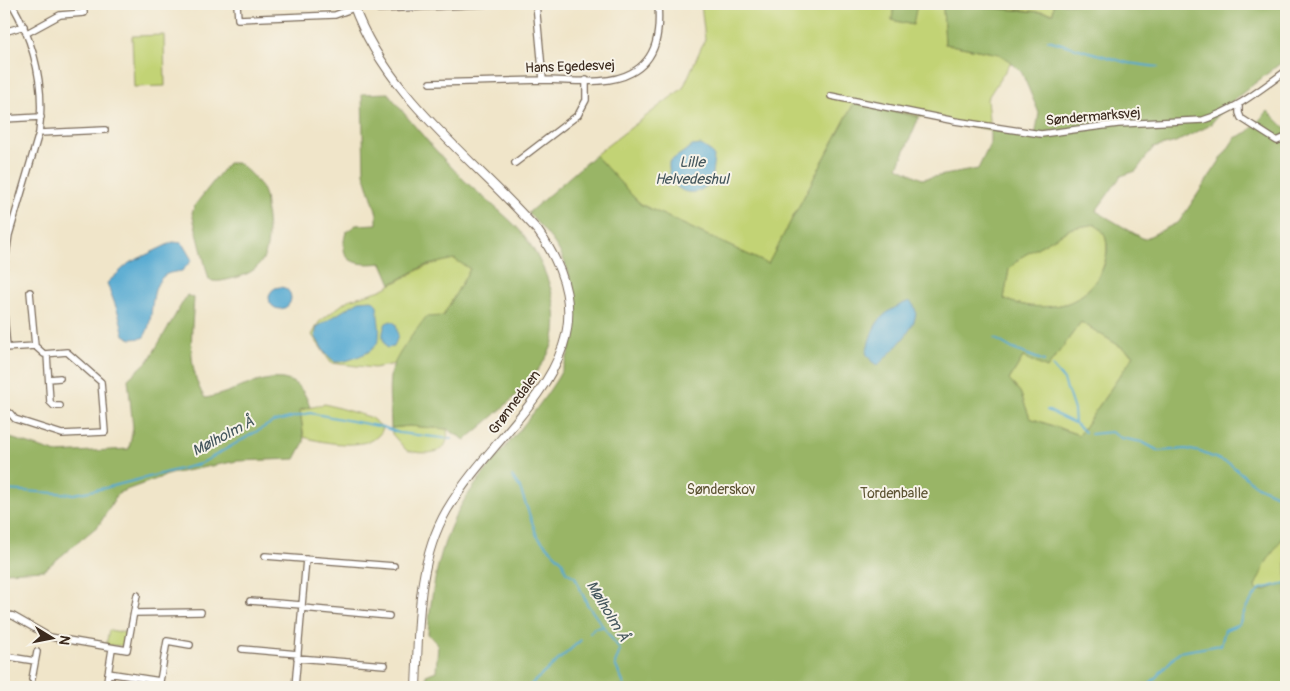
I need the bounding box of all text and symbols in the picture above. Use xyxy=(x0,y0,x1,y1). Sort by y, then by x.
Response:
street label: Hans Egedesvej xyxy=(525,56,615,77)
street label: Søndermarksvej xyxy=(1045,104,1141,129)
water label: Lille Helvedeshul xyxy=(655,153,730,189)
street label: Grønnedalen xyxy=(485,367,544,438)
water label: Mølholm Å xyxy=(188,411,258,461)
park label: Sønderskov xyxy=(687,481,755,498)
park label: Tordenballe xyxy=(860,485,928,502)
water label: Mølholm Å xyxy=(582,577,634,645)
north arrow xyxy=(28,614,78,664)
text: N xyxy=(55,634,74,646)

